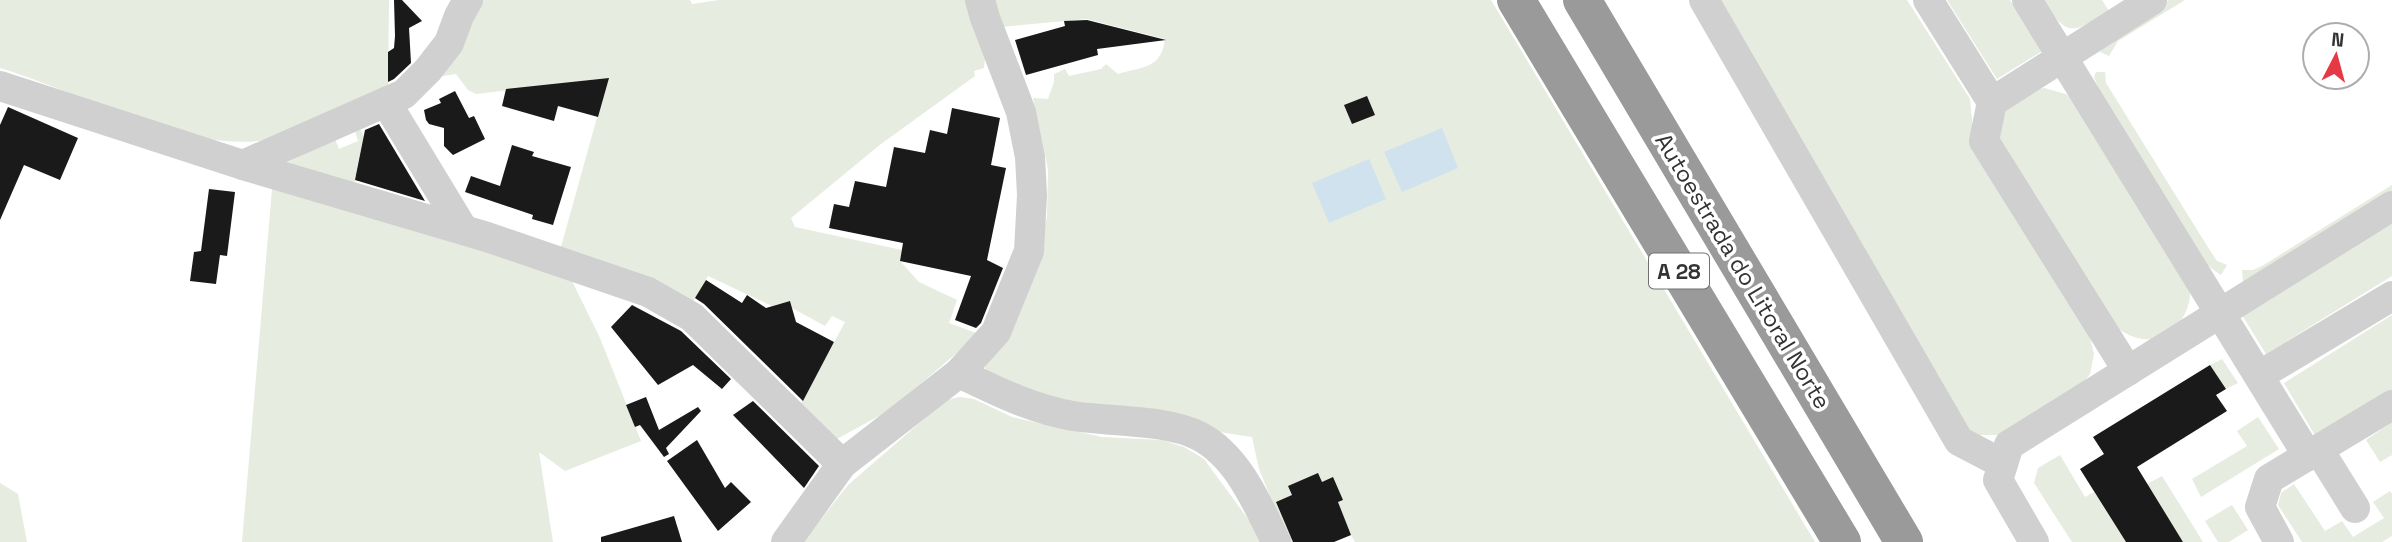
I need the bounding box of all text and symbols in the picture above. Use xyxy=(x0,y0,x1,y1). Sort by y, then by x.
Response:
north arrow xyxy=(2301,21,2371,91)
text: N xyxy=(2330,26,2345,53)
street label: Autoestrada do Litoral Norte xyxy=(1649,128,1837,414)
road number: A 28 xyxy=(1649,254,1709,288)

